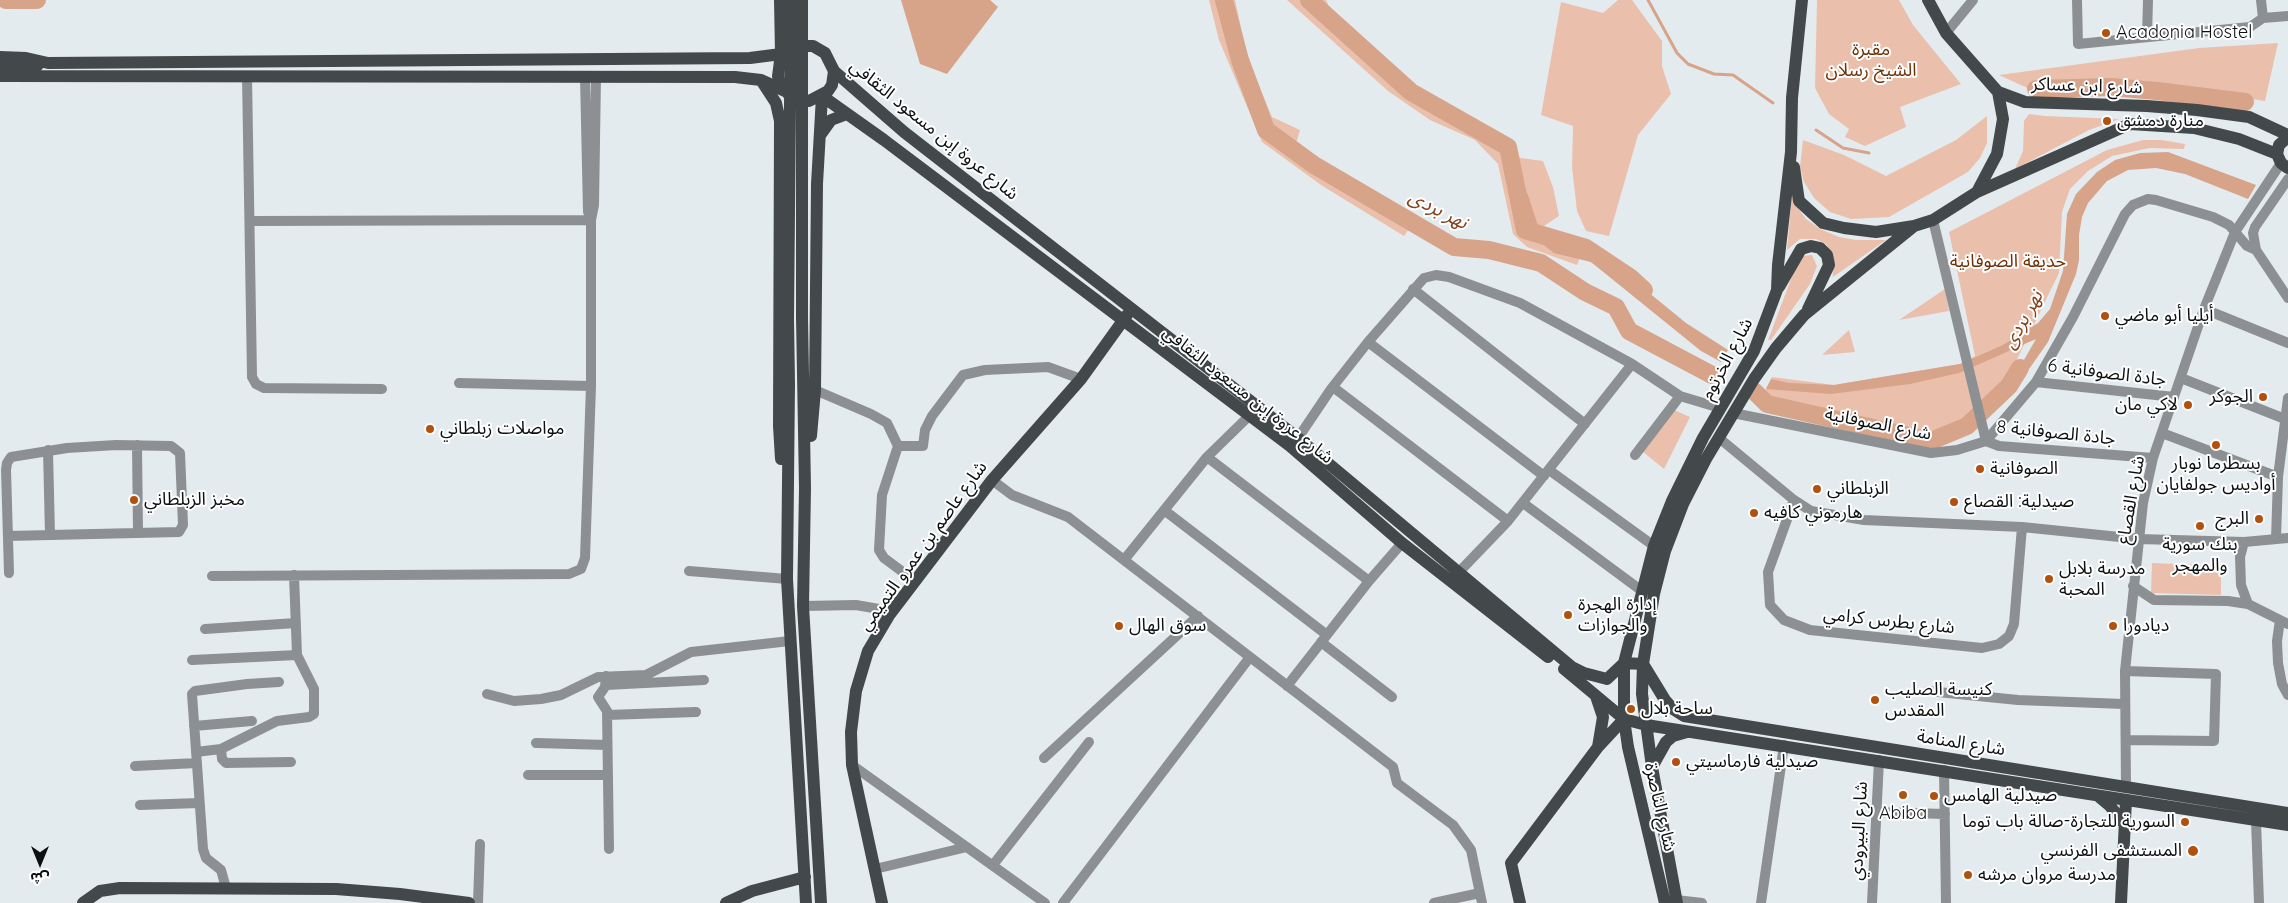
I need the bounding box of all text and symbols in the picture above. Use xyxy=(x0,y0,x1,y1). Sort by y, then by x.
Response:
place label: Acadonia Hostel xyxy=(2116,22,2252,44)
marker: Acadonia Hostel xyxy=(2100,27,2112,39)
park label: مقبرة الشيخ رسلان xyxy=(1826,39,1916,82)
street label: شارع عروة إبن مسعود الثقافي xyxy=(845,55,1023,205)
street label: شارع ابن عساكر xyxy=(2031,73,2143,99)
place label: منارة دمشق xyxy=(2117,110,2204,132)
marker: منارة دمشق xyxy=(2101,115,2113,127)
water label: نهر بردى xyxy=(1405,186,1471,234)
park label: حديقة الصوفانية xyxy=(1950,251,2066,273)
water label: نهر بردى xyxy=(1998,287,2048,353)
place label: أيليا أبو ماضي xyxy=(2115,305,2214,327)
marker: أيليا أبو ماضي xyxy=(2099,310,2111,322)
street label: شارع الخرتوم xyxy=(1696,314,1758,404)
street label: شارع عروة إبن مسعود الثقافي xyxy=(1158,322,1338,468)
street label: جادة الصوفانية 6 xyxy=(2046,355,2168,391)
place label: الجوكر xyxy=(2210,386,2253,408)
marker: الجوكر xyxy=(2257,391,2269,403)
place label: لاكي مان xyxy=(2115,394,2178,416)
marker: لاكي مان xyxy=(2182,399,2194,411)
street label: شارع الصوفانية xyxy=(1823,403,1933,445)
street label: جادة الصوفانية 8 xyxy=(1996,416,2116,450)
place label: مواصلات زبلطاني xyxy=(440,418,564,440)
marker: مواصلات زبلطاني xyxy=(424,423,436,435)
marker: بسطرما نوبار أواديس جولفايان xyxy=(2210,439,2222,451)
place label: بسطرما نوبار أواديس جولفايان xyxy=(2156,453,2276,496)
street label: شارع القصاع xyxy=(2113,454,2149,546)
street label: شارع عاصم بن عمرو التميمي xyxy=(854,457,992,635)
place label: الصوفانية xyxy=(1990,458,2058,480)
marker: الصوفانية xyxy=(1974,463,1986,475)
place label: الزبلطاني xyxy=(1827,478,1889,500)
marker: الزبلطاني xyxy=(1811,483,1823,495)
place label: مخبز الزبلطاني xyxy=(144,489,245,511)
place label: صيدلية: القصاع xyxy=(1964,491,2074,513)
marker: مخبز الزبلطاني xyxy=(128,494,140,506)
marker: صيدلية: القصاع xyxy=(1948,496,1960,508)
place label: هارموني كافيه xyxy=(1764,502,1863,524)
marker: هارموني كافيه xyxy=(1748,507,1760,519)
place label: البرج xyxy=(2215,508,2249,530)
marker: البرج xyxy=(2253,513,2265,525)
marker: بنك سورية والمهجر xyxy=(2194,520,2206,532)
place label: بنك سورية والمهجر xyxy=(2162,534,2238,576)
place label: مدرسة بلابل المحبة xyxy=(2059,558,2145,600)
marker: مدرسة بلابل المحبة xyxy=(2043,573,2055,585)
place label: إدارة الهجرة والجوازات xyxy=(1578,594,1656,636)
street label: شارع بطرس كرامي xyxy=(1822,603,1956,639)
marker: إدارة الهجرة والجوازات xyxy=(1562,609,1574,621)
place label: سوق الهال xyxy=(1129,615,1206,637)
place label: ديادورا xyxy=(2123,615,2169,637)
marker: سوق الهال xyxy=(1113,620,1125,632)
marker: ديادورا xyxy=(2107,620,2119,632)
place label: كنيسة الصليب المقدس xyxy=(1885,679,1992,722)
marker: كنيسة الصليب المقدس xyxy=(1869,694,1881,706)
place label: ساحة بلال xyxy=(1641,698,1713,720)
marker: ساحة بلال xyxy=(1625,703,1637,715)
street label: شارع المنامة xyxy=(1915,725,2007,761)
place label: صيدلية فارماسيتي xyxy=(1686,751,1818,773)
marker: صيدلية فارماسيتي xyxy=(1670,756,1682,768)
street label: شارع الناصرة xyxy=(1639,761,1681,853)
street label: شارع البيرودي xyxy=(1846,781,1872,881)
place label: صيدلية الهامس xyxy=(1944,785,2057,807)
marker: Abiba xyxy=(1897,789,1909,801)
marker: صيدلية الهامس xyxy=(1928,790,1940,802)
place label: Abiba xyxy=(1879,803,1927,825)
place label: السورية للتجارة-صالة باب توما xyxy=(1962,811,2175,833)
marker: السورية للتجارة-صالة باب توما xyxy=(2179,816,2191,828)
north arrow xyxy=(15,838,65,888)
place label: المستشفى الفرنسي xyxy=(2040,840,2182,862)
marker: المستشفى الفرنسي xyxy=(2186,844,2200,858)
place label: مدرسة مروان مرشه xyxy=(1978,864,2116,886)
text: ش xyxy=(30,869,50,887)
marker: مدرسة مروان مرشه xyxy=(1962,869,1974,881)

